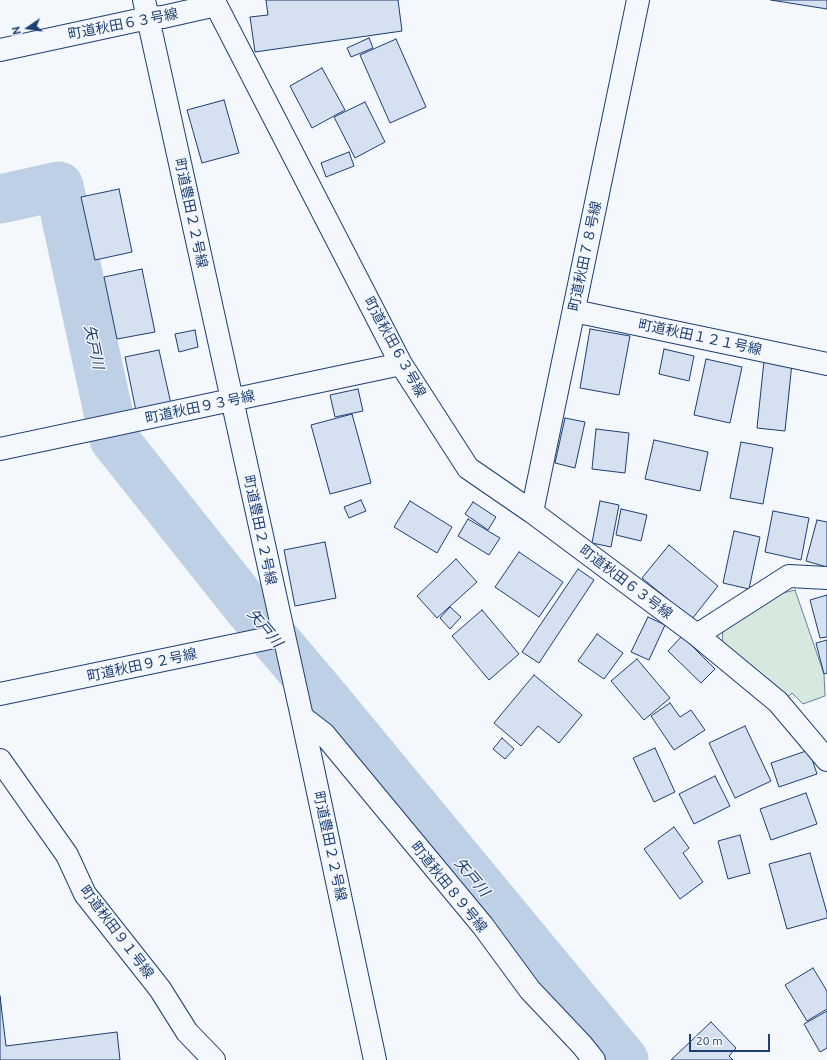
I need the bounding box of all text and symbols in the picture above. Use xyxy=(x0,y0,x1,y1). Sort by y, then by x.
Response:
street label: 町道秋田６３号線 xyxy=(66,5,180,43)
north arrow xyxy=(8,8,48,48)
text: N xyxy=(10,25,23,36)
street label: 町道豊田２２号線 xyxy=(171,156,211,270)
street label: 町道秋田７８号線 xyxy=(565,199,605,313)
street label: 町道秋田６３号線 xyxy=(361,294,429,400)
street label: 町道秋田１２１号線 xyxy=(637,316,763,358)
water label: 矢戸川 xyxy=(81,323,107,371)
street label: 町道秋田９３号線 xyxy=(143,387,257,427)
street label: 町道豊田２２号線 xyxy=(240,473,280,587)
street label: 町道秋田６３号線 xyxy=(576,542,676,622)
water label: 矢戸川 xyxy=(244,605,286,651)
street label: 町道秋田９２号線 xyxy=(85,645,199,685)
street label: 町道豊田２２号線 xyxy=(310,789,350,903)
street label: 町道秋田８９号線 xyxy=(407,838,491,936)
water label: 矢戸川 xyxy=(451,854,493,900)
street label: 町道秋田９１号線 xyxy=(77,882,157,982)
scale bar xyxy=(691,1026,772,1052)
text: 20 m xyxy=(696,1034,723,1047)

